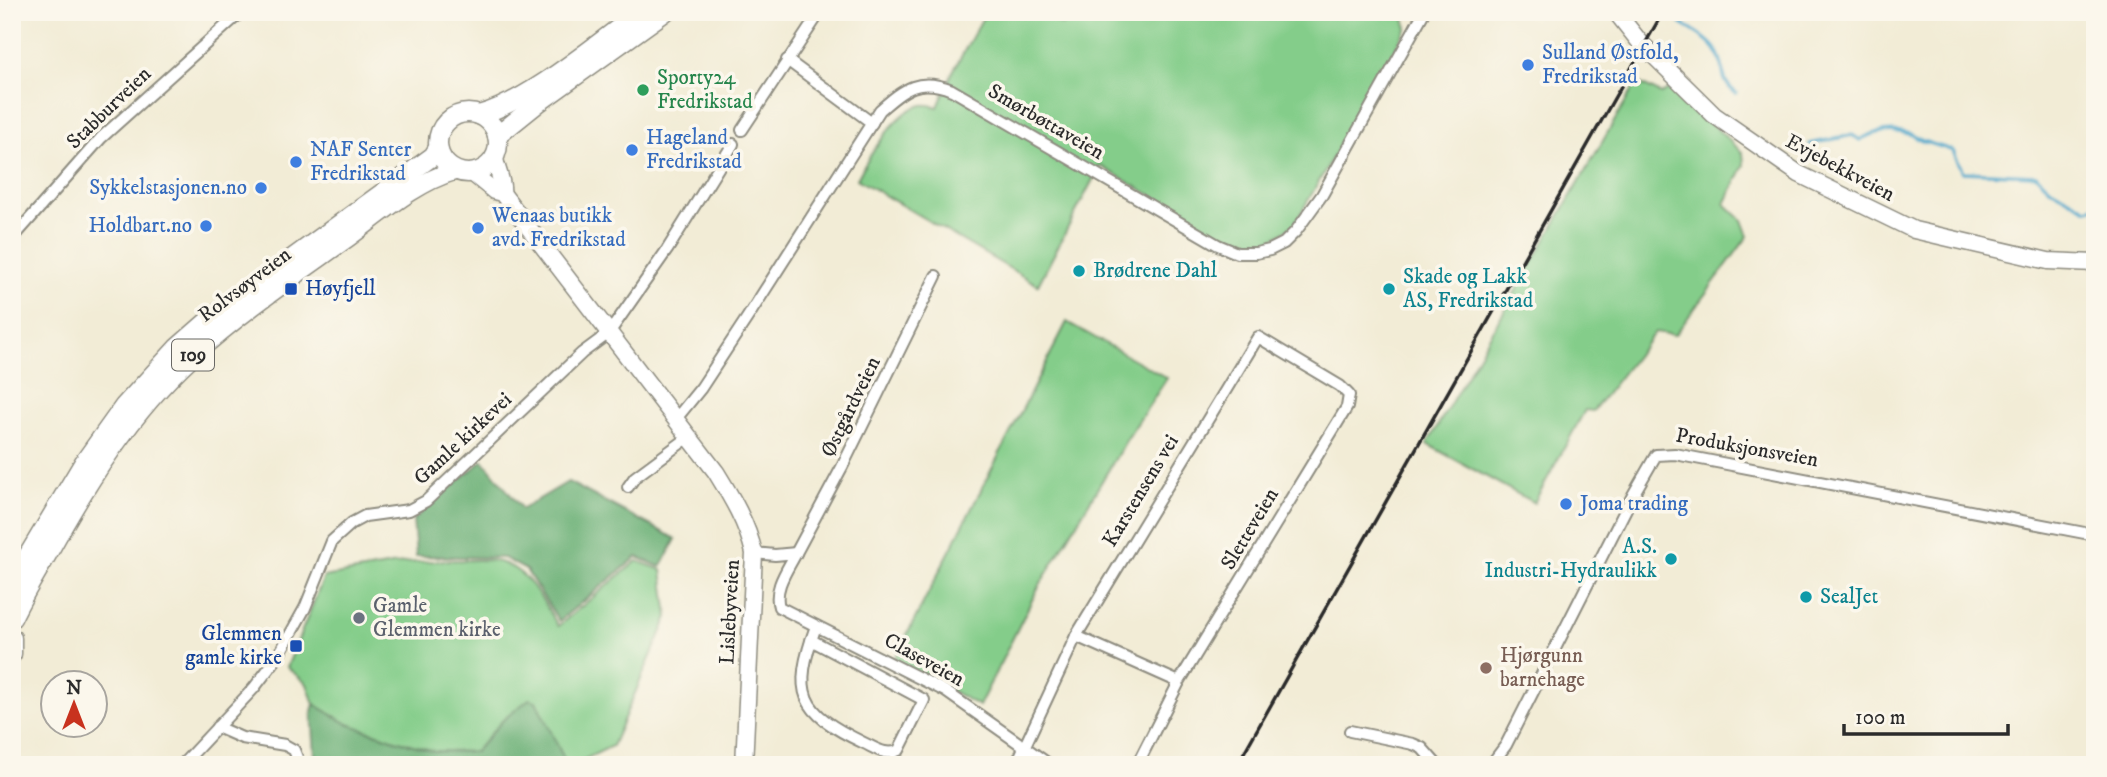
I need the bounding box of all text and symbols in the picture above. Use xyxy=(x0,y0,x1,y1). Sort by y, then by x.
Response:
place label: Sulland Østfold, Fredrikstad xyxy=(1542,40,1679,90)
marker: Sulland Østfold, Fredrikstad xyxy=(1520,57,1536,73)
street label: Stabburveien xyxy=(61,61,157,155)
place label: Sporty24 Fredrikstad xyxy=(657,65,753,115)
street label: Smørbøttaveien xyxy=(983,78,1109,166)
marker: Sporty24 Fredrikstad xyxy=(635,82,651,98)
place label: Hageland Fredrikstad xyxy=(646,125,742,175)
street label: Evjebekkveien xyxy=(1781,128,1899,208)
place label: NAF Senter Fredrikstad xyxy=(310,137,412,187)
marker: Hageland Fredrikstad xyxy=(624,142,640,158)
marker: NAF Senter Fredrikstad xyxy=(288,154,304,170)
place label: Sykkelstasjonen.no xyxy=(89,175,247,201)
marker: Sykkelstasjonen.no xyxy=(253,180,269,196)
place label: Wenaas butikk avd. Fredrikstad xyxy=(491,203,626,253)
place label: Holdbart.no xyxy=(88,213,192,239)
marker: Holdbart.no xyxy=(198,218,214,234)
marker: Wenaas butikk avd. Fredrikstad xyxy=(470,220,486,236)
street label: Rolvsøyveien xyxy=(193,242,297,328)
place label: Brødrene Dahl xyxy=(1093,258,1218,284)
marker: Brødrene Dahl xyxy=(1071,263,1087,279)
place label: Skade og Lakk AS, Fredrikstad xyxy=(1403,264,1534,314)
place label: Høyfjell xyxy=(305,276,376,302)
marker: Høyfjell xyxy=(283,281,299,297)
marker: Skade og Lakk AS, Fredrikstad xyxy=(1381,281,1397,297)
road number: 109 xyxy=(172,340,214,370)
street label: Østgårdveien xyxy=(815,352,887,462)
street label: Gamle kirkevei xyxy=(409,387,517,491)
street label: Produksjonsveien xyxy=(1674,423,1820,473)
street label: Karstensens vei xyxy=(1097,430,1185,552)
street label: Sletteveien xyxy=(1215,483,1285,575)
place label: Joma trading xyxy=(1578,491,1689,517)
marker: Joma trading xyxy=(1558,496,1574,512)
place label: A.S. Industri-Hydraulikk xyxy=(1484,534,1658,584)
marker: A.S. Industri-Hydraulikk xyxy=(1663,551,1679,567)
street label: Lislebyveien xyxy=(714,559,746,665)
place label: SealJet xyxy=(1820,584,1878,610)
marker: SealJet xyxy=(1798,589,1814,605)
place label: Gamle Glemmen kirke xyxy=(373,593,501,643)
marker: Gamle Glemmen kirke xyxy=(351,610,367,626)
place label: Glemmen gamle kirke xyxy=(185,621,282,671)
street label: Claseveien xyxy=(879,627,969,693)
marker: Glemmen gamle kirke xyxy=(288,638,304,654)
place label: Hjørgunn barnehage xyxy=(1500,643,1585,693)
marker: Hjørgunn barnehage xyxy=(1478,660,1494,676)
north arrow xyxy=(38,668,108,738)
text: N xyxy=(66,677,82,700)
scale bar xyxy=(1844,693,2009,737)
text: 100 m xyxy=(1855,705,1906,731)

